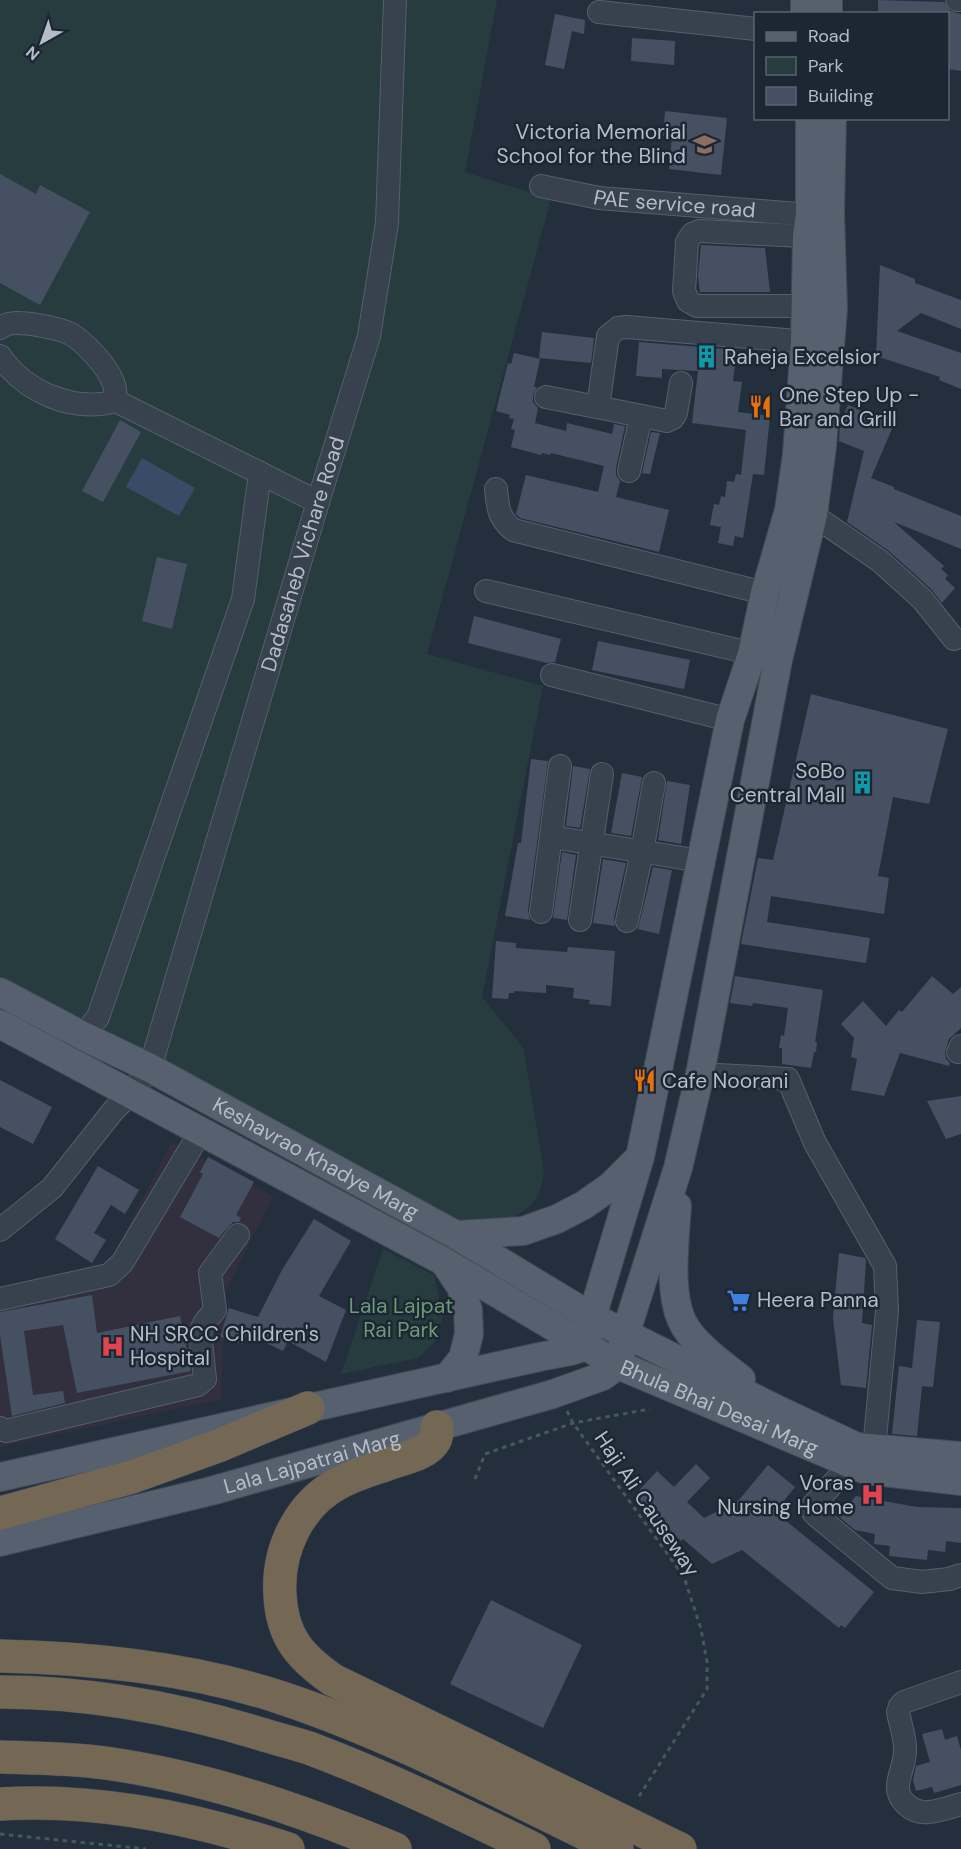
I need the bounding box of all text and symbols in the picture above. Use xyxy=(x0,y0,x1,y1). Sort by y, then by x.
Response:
north arrow xyxy=(12,12,72,72)
legend xyxy=(754,12,949,120)
text: Road xyxy=(808,24,850,48)
text: N xyxy=(21,41,44,65)
text: Park xyxy=(808,54,844,78)
text: Building xyxy=(808,84,873,108)
place label: Victoria Memorial School for the Blind xyxy=(497,118,686,170)
school or university icon: Victoria Memorial School for the Blind xyxy=(691,131,717,157)
street label: PAE service road xyxy=(591,183,756,225)
place label: Raheja Excelsior xyxy=(724,343,880,371)
building icon: Raheja Excelsior xyxy=(693,344,719,370)
place label: One Step Up - Bar and Grill xyxy=(779,381,919,433)
restaurant icon: One Step Up - Bar and Grill xyxy=(748,394,774,420)
street label: Dadasaheb Vichare Road xyxy=(254,433,351,675)
place label: SoBo Central Mall xyxy=(730,757,845,809)
building icon: SoBo Central Mall xyxy=(850,770,876,796)
place label: Cafe Noorani xyxy=(662,1067,788,1095)
restaurant icon: Cafe Noorani xyxy=(631,1068,657,1094)
street label: Keshavrao Khadye Marg xyxy=(208,1091,424,1226)
place label: Heera Panna xyxy=(757,1286,879,1314)
supermarket icon: Heera Panna xyxy=(726,1287,752,1313)
park label: Lala Lajpat Rai Park xyxy=(349,1292,453,1344)
place label: NH SRCC Children's Hospital xyxy=(130,1320,319,1372)
hospital icon: NH SRCC Children's Hospital xyxy=(99,1333,125,1359)
street label: Bhula Bhai Desai Marg xyxy=(616,1354,823,1462)
street label: Lala Lajpatrai Marg xyxy=(220,1424,404,1501)
street label: Haji Ali Causeway xyxy=(588,1426,706,1582)
place label: Voras Nursing Home xyxy=(717,1469,854,1521)
hospital icon: Voras Nursing Home xyxy=(859,1482,885,1508)

